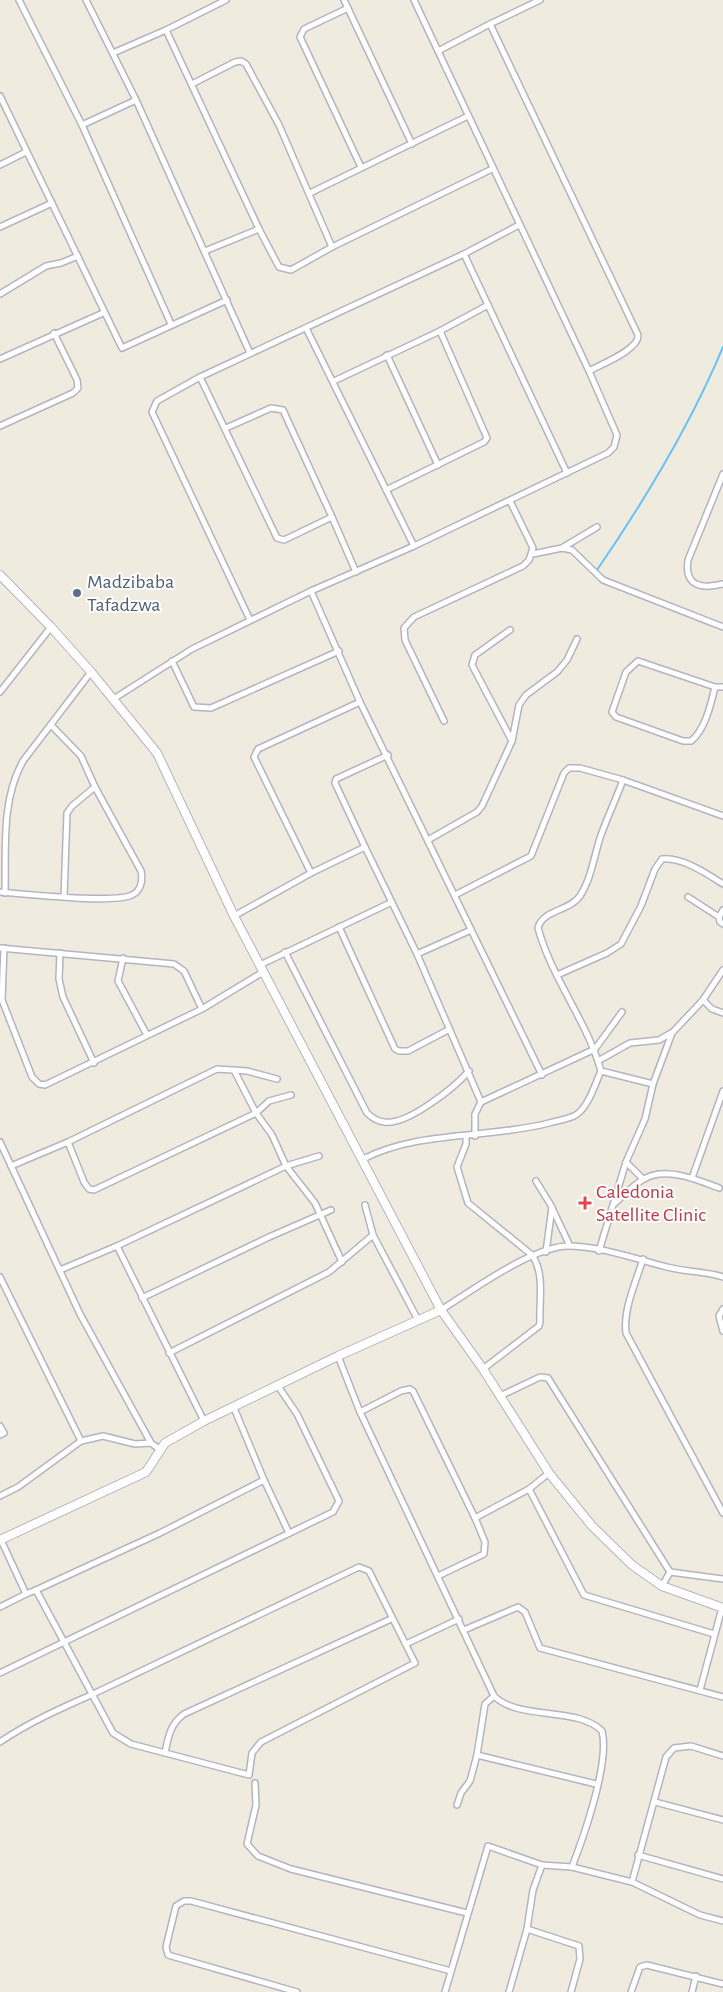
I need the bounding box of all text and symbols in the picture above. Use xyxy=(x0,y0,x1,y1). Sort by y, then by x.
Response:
place label: Madzibaba Tafadzwa xyxy=(87,572,174,615)
marker: Madzibaba Tafadzwa xyxy=(71,587,83,599)
place label: Caledonia Satellite Clinic xyxy=(596,1182,706,1225)
marker: Caledonia Satellite Clinic xyxy=(578,1196,592,1210)

